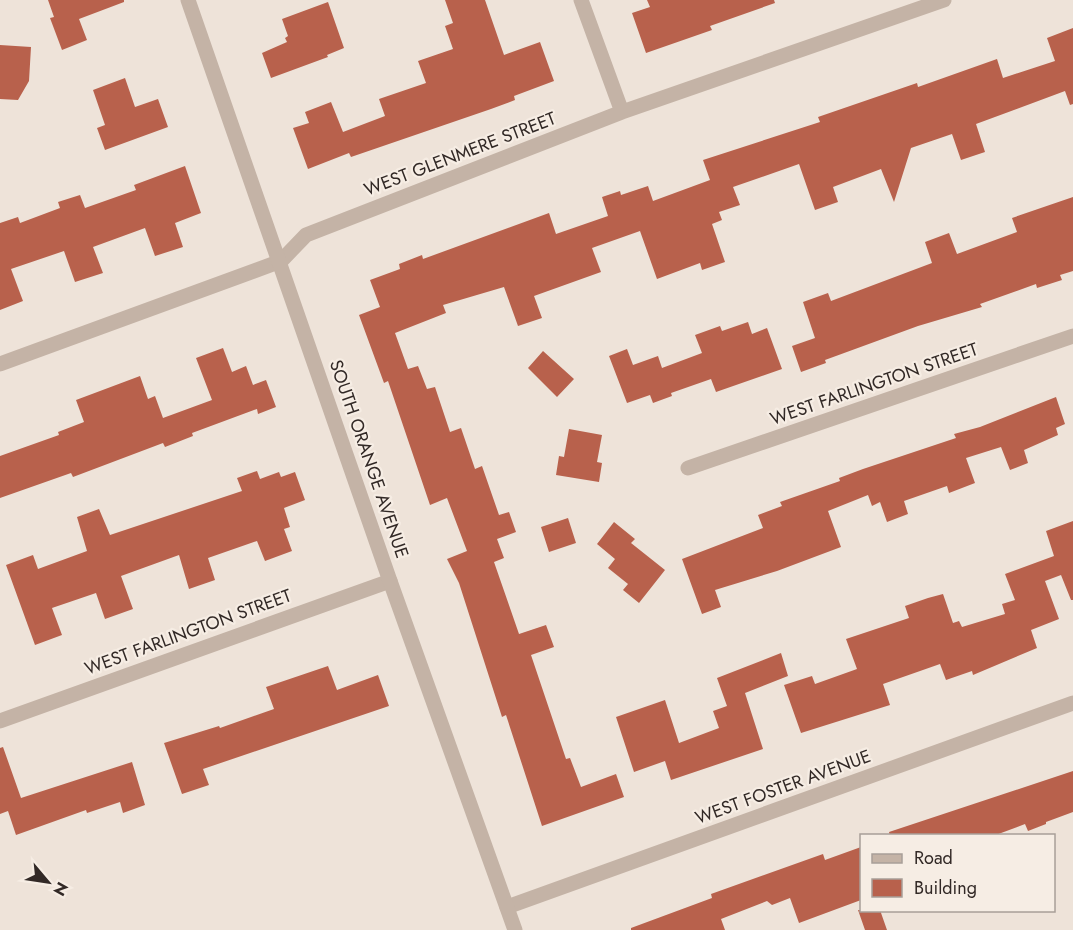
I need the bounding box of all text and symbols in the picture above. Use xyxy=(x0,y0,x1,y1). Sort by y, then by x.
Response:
street label: WEST GLENMERE STREET xyxy=(360,105,560,203)
street label: WEST FARLINGTON STREET xyxy=(766,336,982,432)
street label: SOUTH ORANGE AVENUE xyxy=(323,356,415,562)
street label: WEST FARLINGTON STREET xyxy=(81,582,296,682)
street label: WEST FOSTER AVENUE xyxy=(692,743,874,831)
legend xyxy=(860,834,1055,912)
text: Road xyxy=(914,845,953,871)
north arrow xyxy=(18,852,78,912)
text: Building xyxy=(914,875,977,901)
text: N xyxy=(48,878,74,900)

